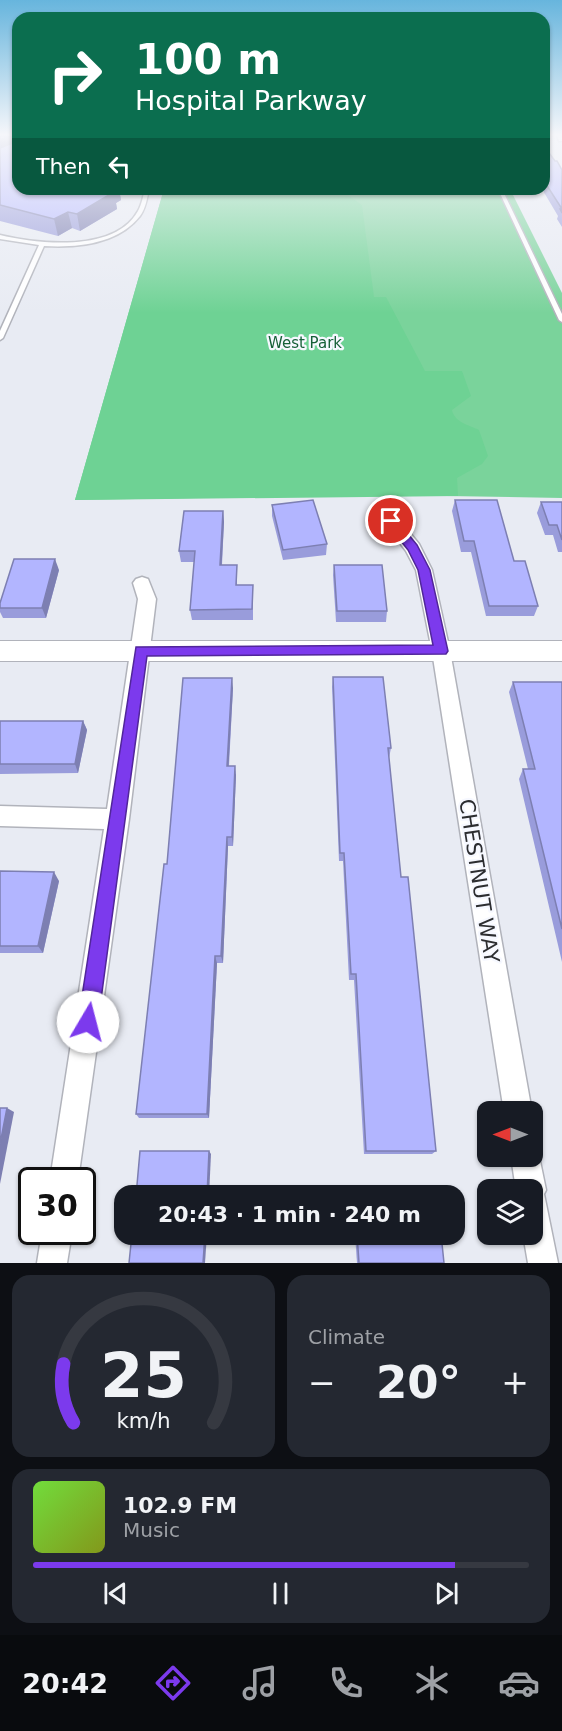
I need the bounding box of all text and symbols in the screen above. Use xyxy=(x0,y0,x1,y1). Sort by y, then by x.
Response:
text: 100 m xyxy=(135,35,281,84)
icon: right xyxy=(36,36,114,114)
text: Hospital Parkway xyxy=(135,85,367,116)
icon: left xyxy=(103,150,136,183)
text: Then xyxy=(36,154,91,179)
park label: West Park xyxy=(268,334,342,352)
pin xyxy=(365,495,416,546)
icon: arrive xyxy=(374,504,407,537)
street label: CHESTNUT WAY xyxy=(454,797,504,965)
position arrow xyxy=(56,990,120,1054)
north arrow xyxy=(477,1101,543,1167)
map controls xyxy=(477,1101,543,1245)
speed limit sign: 30 xyxy=(18,1167,96,1245)
button: layers xyxy=(477,1179,543,1245)
text: 20:43 · 1 min · 240 m xyxy=(158,1202,421,1227)
text: Climate xyxy=(308,1325,385,1349)
text: 25 xyxy=(100,1339,187,1412)
text: 20° xyxy=(376,1356,461,1409)
text: − xyxy=(308,1363,336,1402)
text: + xyxy=(501,1363,529,1402)
text: km/h xyxy=(116,1408,171,1433)
text: 102.9 FM xyxy=(123,1493,237,1518)
text: Music xyxy=(123,1518,180,1542)
icon: previous xyxy=(99,1577,132,1610)
icon: pause xyxy=(264,1577,297,1610)
icon: next xyxy=(430,1577,463,1610)
icon: directions xyxy=(152,1662,194,1704)
icon: music xyxy=(239,1662,281,1704)
icon: phone xyxy=(325,1662,367,1704)
icon: climate xyxy=(411,1662,453,1704)
icon: car xyxy=(498,1662,540,1704)
text: 20:42 xyxy=(22,1668,108,1699)

